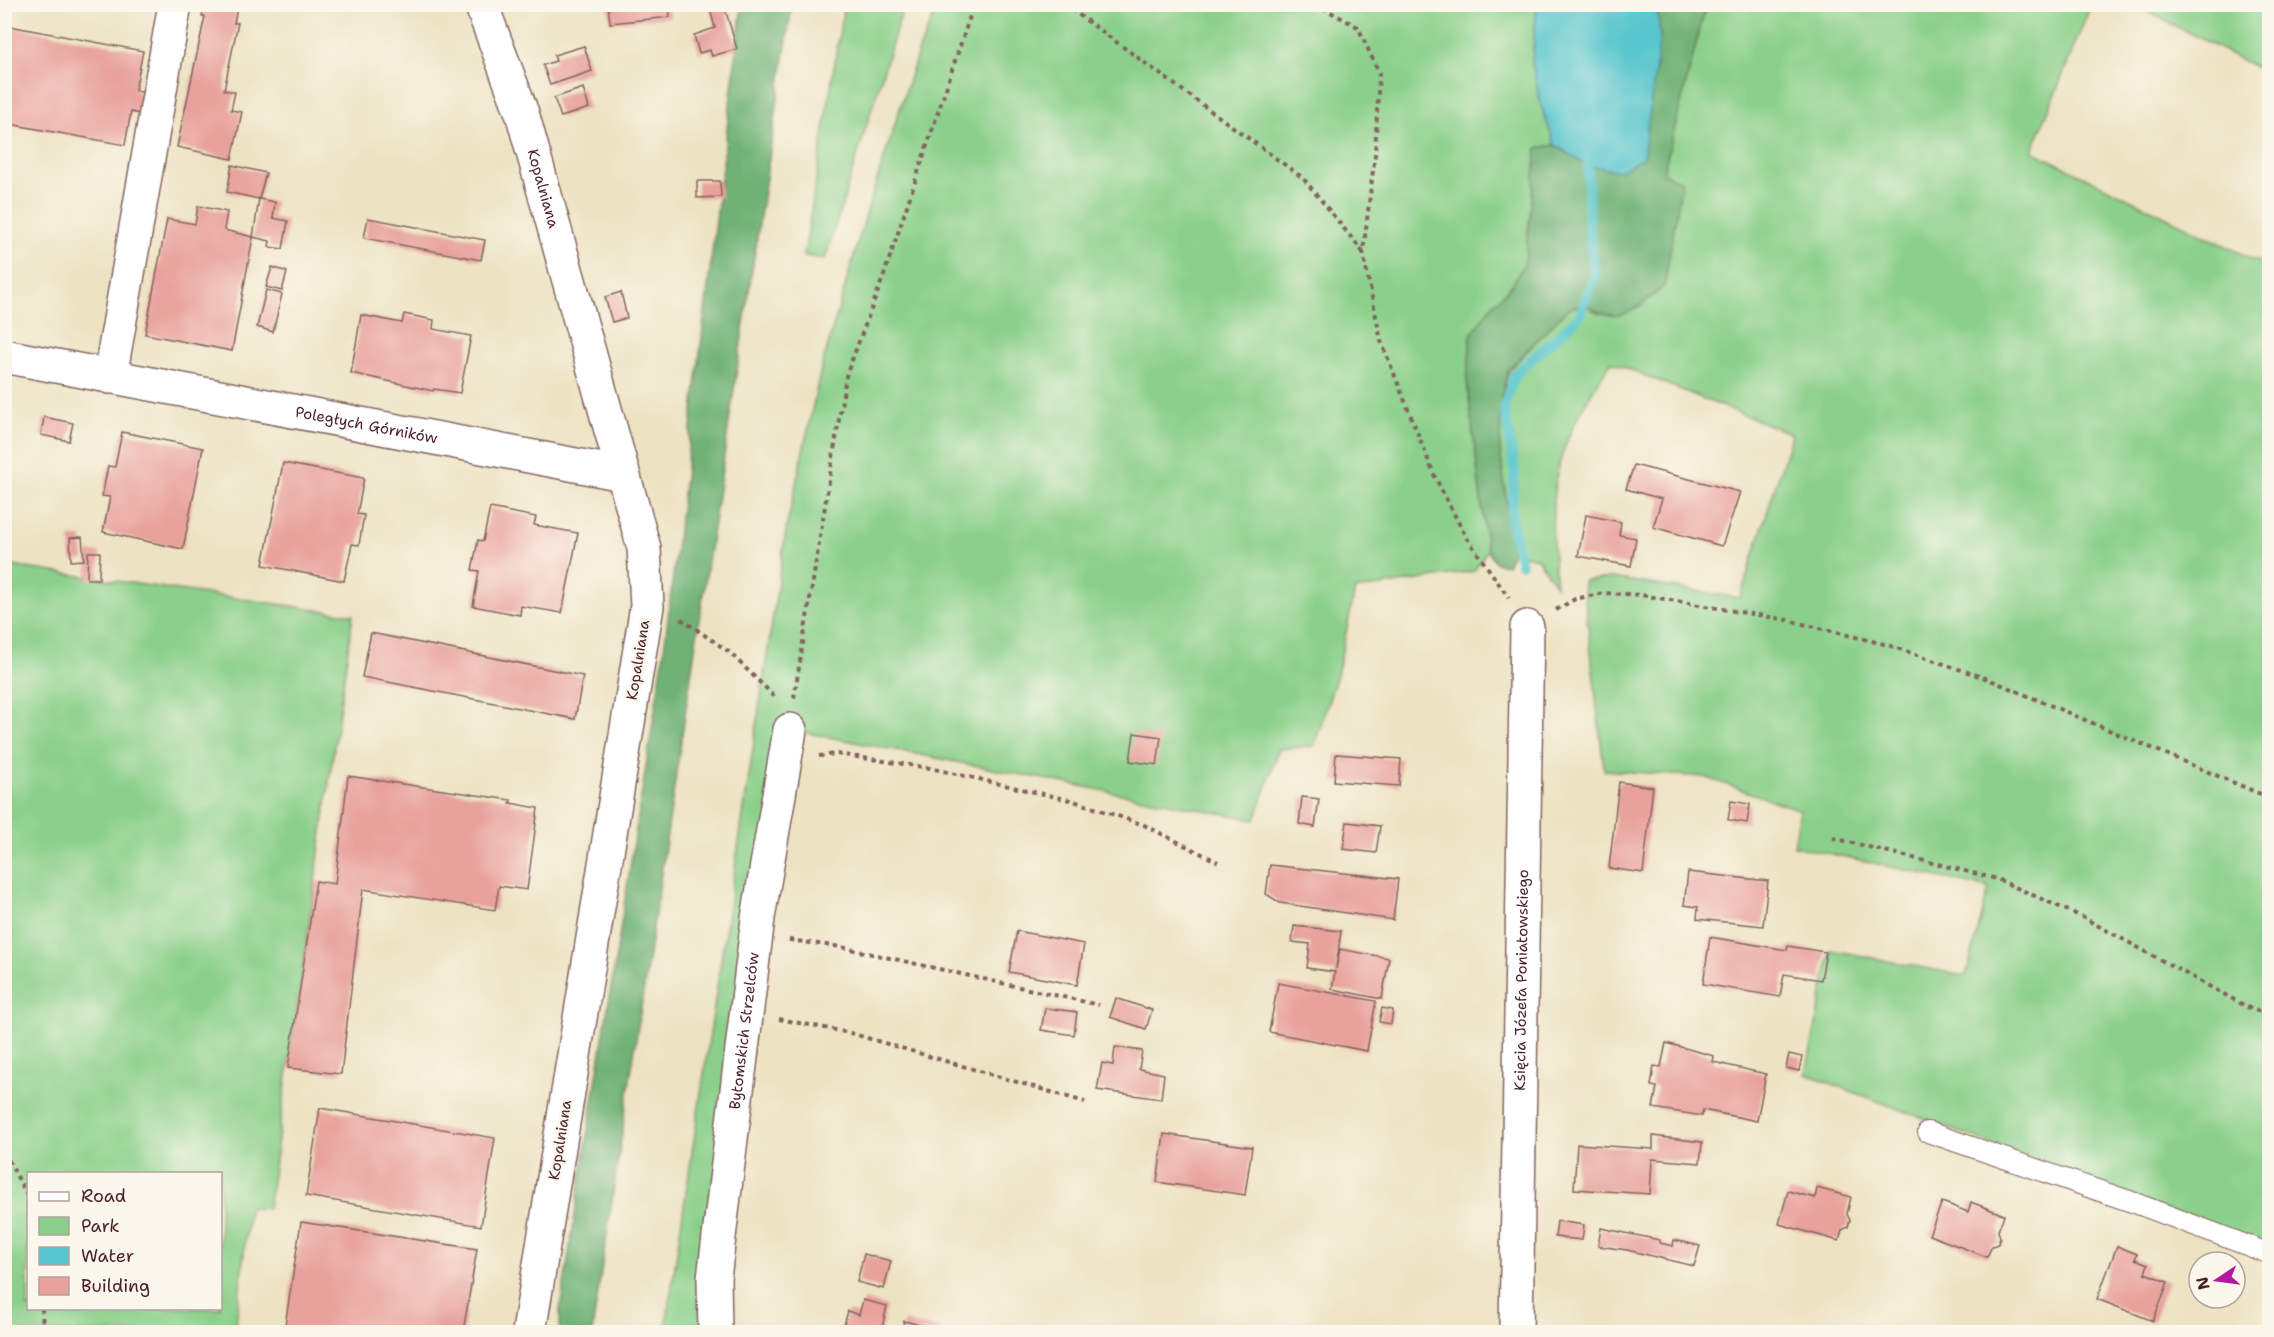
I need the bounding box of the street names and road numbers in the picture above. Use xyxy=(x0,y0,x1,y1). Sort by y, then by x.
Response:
street label: Kopalniana xyxy=(523,147,564,231)
street label: Poległych Górników xyxy=(294,402,439,448)
street label: Kopalniana xyxy=(622,618,654,702)
street label: Księcia Józefa Poniatowskiego xyxy=(1510,869,1533,1091)
street label: Bytomskich Strzelców xyxy=(725,951,764,1111)
street label: Kopalniana xyxy=(544,1098,576,1182)

